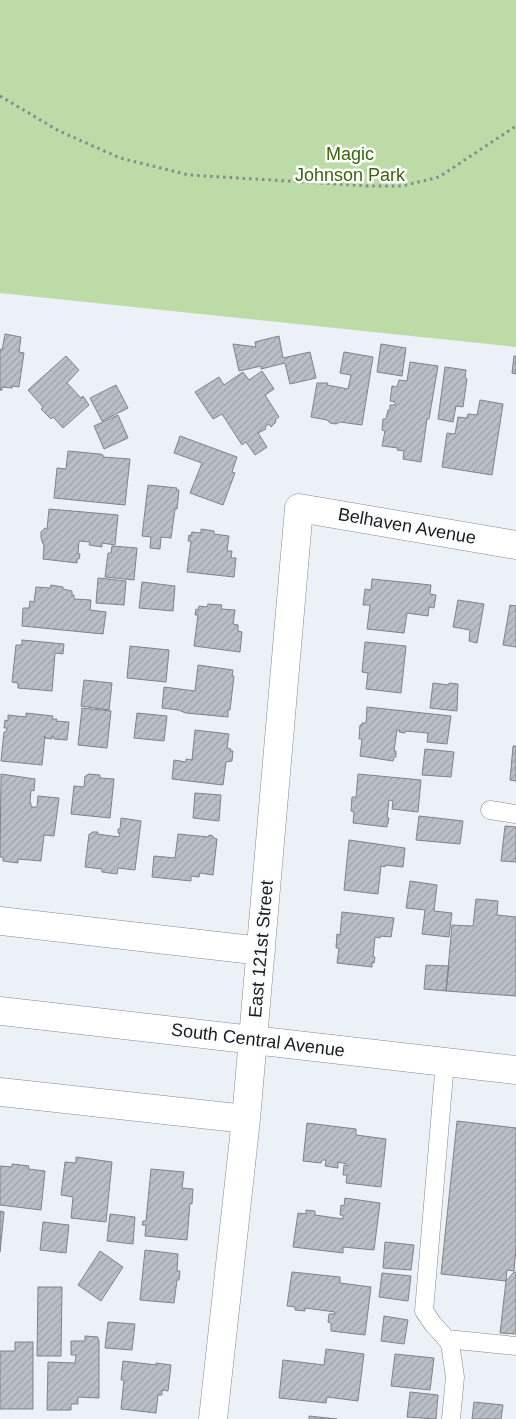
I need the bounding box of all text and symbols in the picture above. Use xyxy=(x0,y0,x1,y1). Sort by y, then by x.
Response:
park label: Magic Johnson Park xyxy=(295,144,406,185)
street label: Belhaven Avenue xyxy=(336,504,478,548)
street label: East 121st Street xyxy=(245,879,277,1019)
street label: South Central Avenue xyxy=(170,1019,346,1061)

